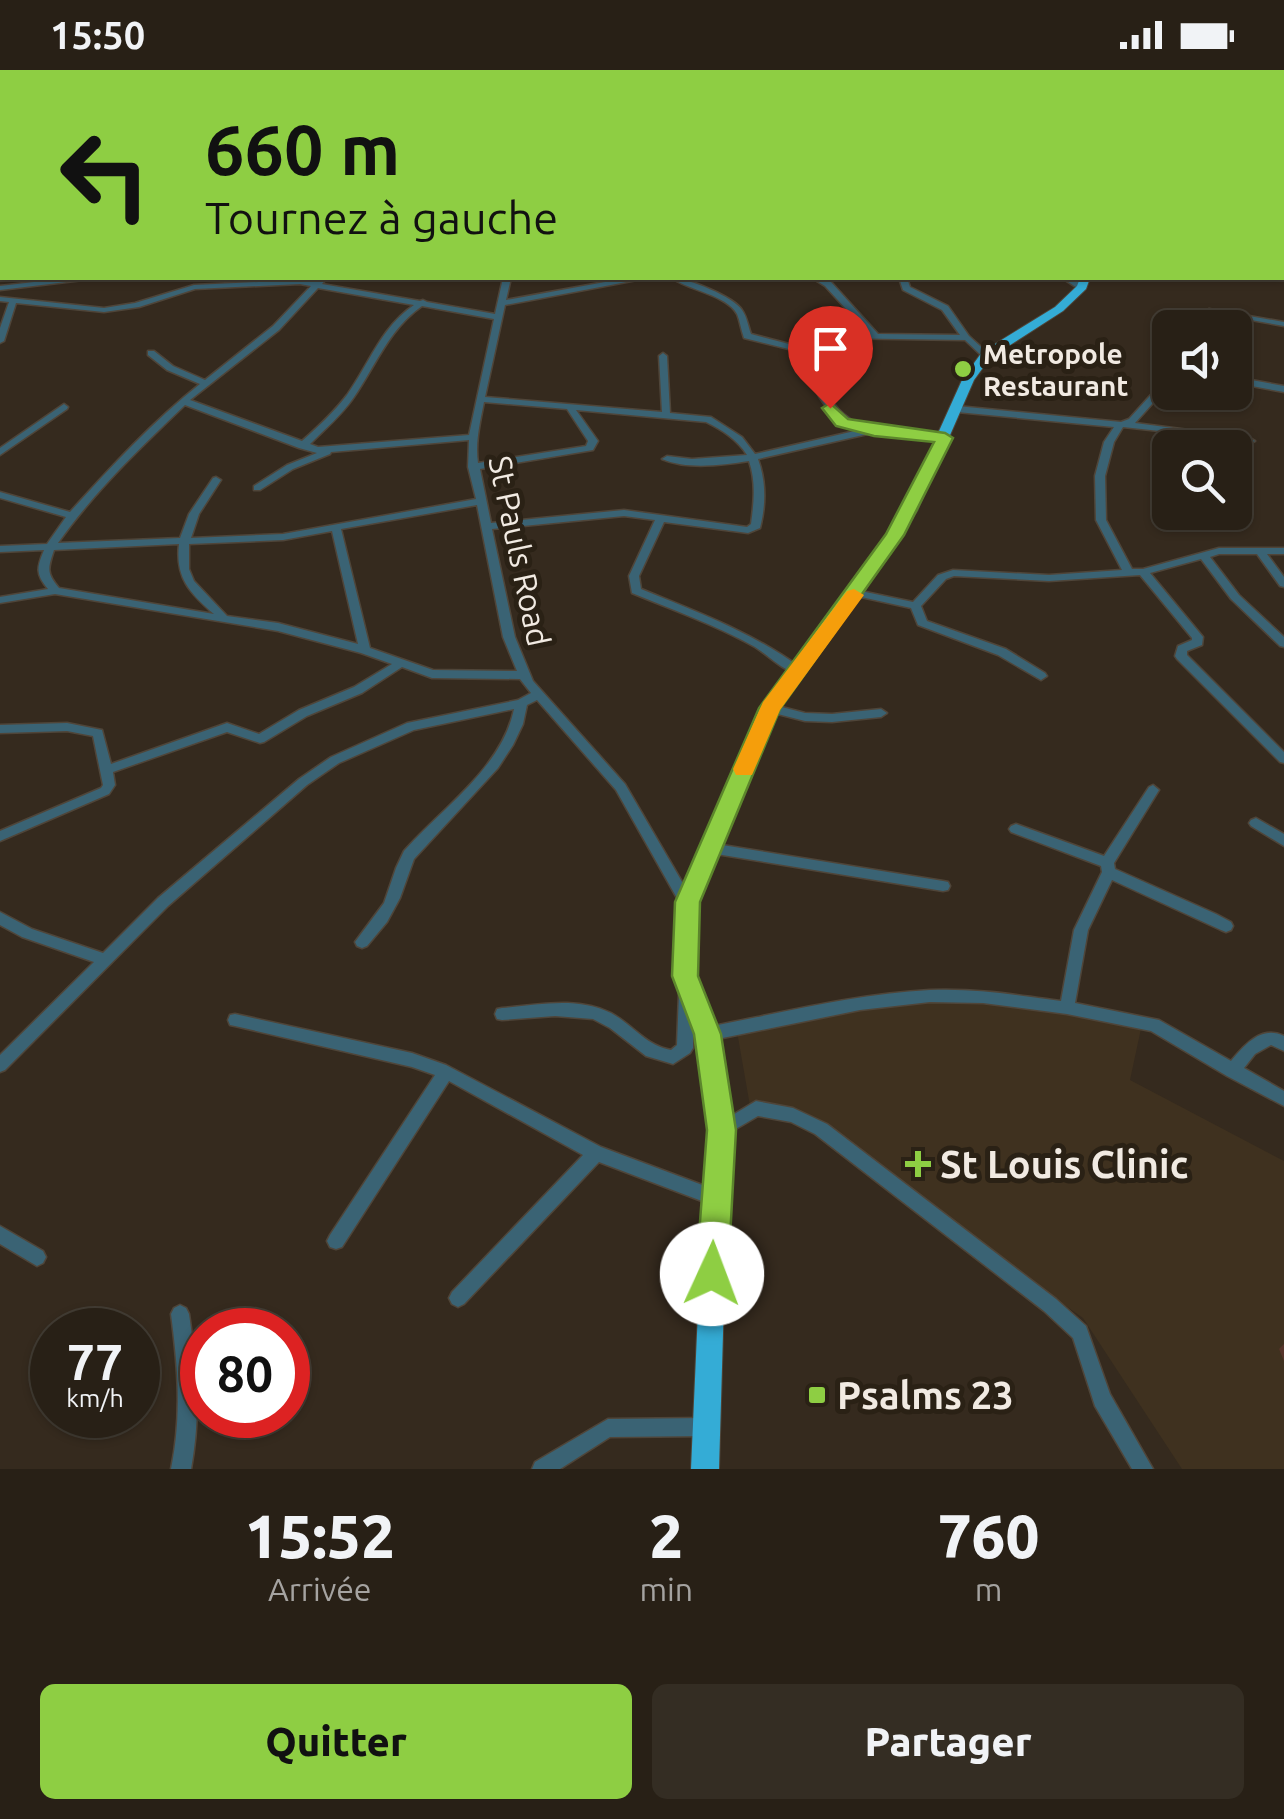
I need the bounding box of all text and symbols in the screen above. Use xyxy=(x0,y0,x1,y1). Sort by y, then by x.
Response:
text: 15:50 xyxy=(50,14,145,56)
icon: left xyxy=(40,110,170,240)
text: 660 m xyxy=(205,110,400,188)
text: Tournez à gauche xyxy=(205,192,558,243)
pin xyxy=(788,306,873,409)
map controls xyxy=(1152,310,1252,530)
button: sound xyxy=(1152,310,1252,410)
icon: arrive xyxy=(803,321,858,376)
place label: Metropole Restaurant xyxy=(983,338,1128,401)
marker: Metropole Restaurant xyxy=(952,358,974,380)
button: search xyxy=(1152,430,1252,530)
street label: St Pauls Road xyxy=(482,453,558,649)
place label: St Louis Clinic xyxy=(940,1143,1188,1185)
marker: St Louis Clinic xyxy=(905,1151,931,1177)
position arrow xyxy=(660,1222,764,1326)
speed limit sign: 80 xyxy=(180,1308,310,1438)
text: 77 xyxy=(67,1333,123,1389)
place label: Psalms 23 xyxy=(837,1374,1014,1416)
text: km/h xyxy=(66,1384,124,1412)
marker: Psalms 23 xyxy=(806,1384,828,1406)
text: 15:52 xyxy=(245,1502,395,1569)
text: 2 xyxy=(649,1502,683,1569)
text: 760 xyxy=(938,1502,1039,1569)
text: Arrivée xyxy=(268,1571,372,1607)
text: min xyxy=(639,1571,693,1607)
text: m xyxy=(975,1571,1002,1607)
button: Quitter xyxy=(40,1684,632,1799)
button: Partager xyxy=(652,1684,1244,1799)

